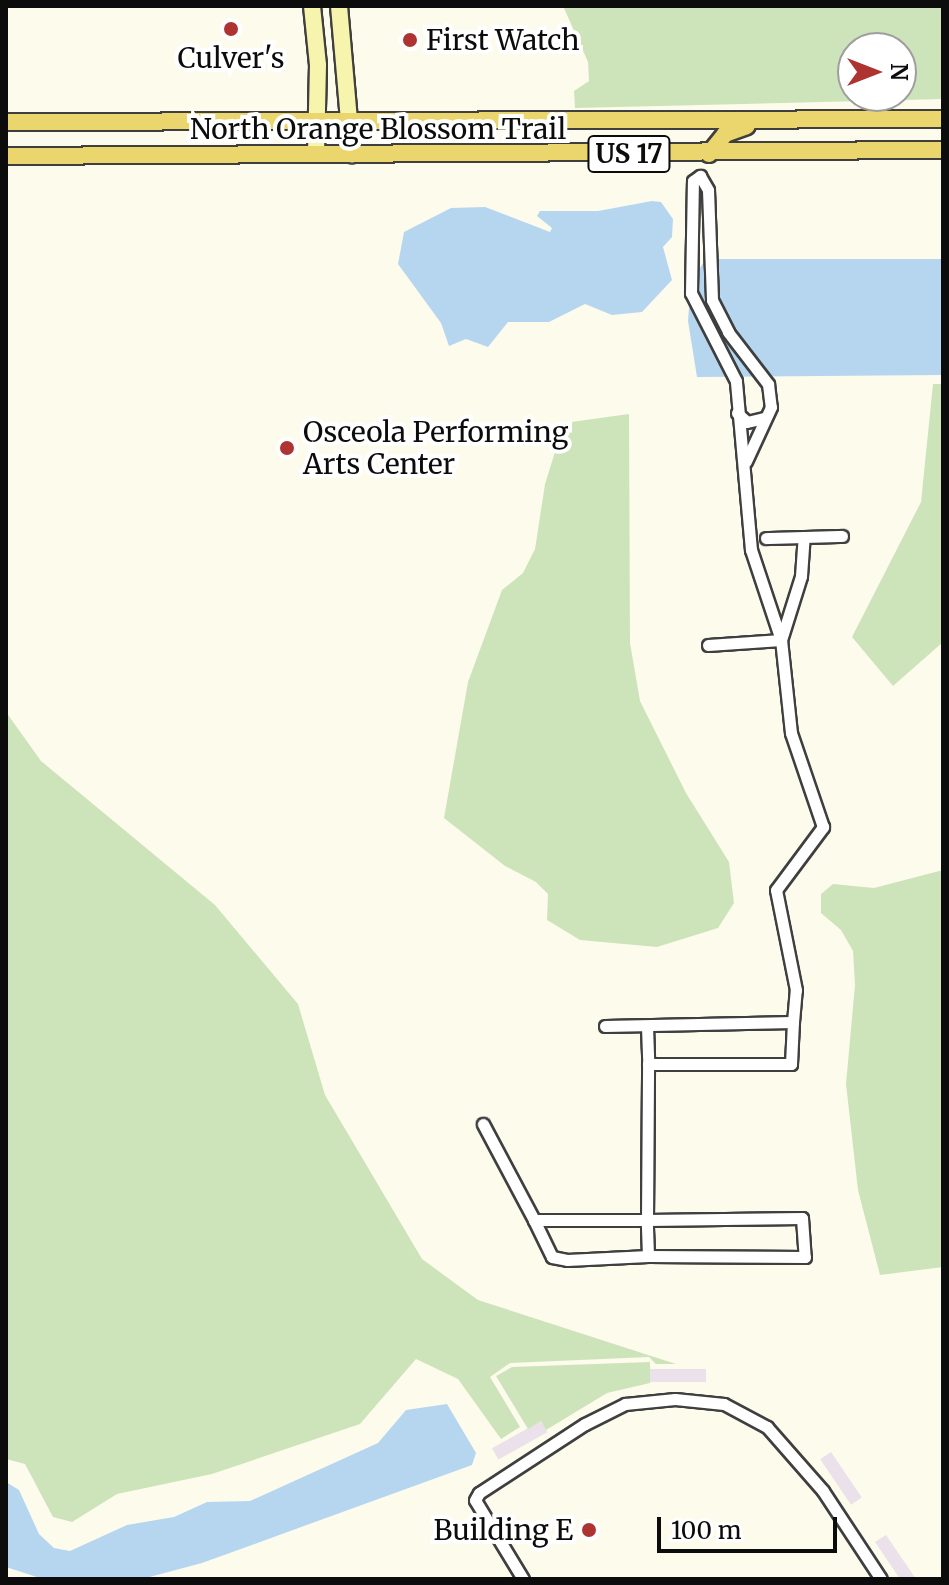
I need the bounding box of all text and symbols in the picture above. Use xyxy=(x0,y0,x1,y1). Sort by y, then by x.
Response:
marker: Culver's xyxy=(222,20,240,38)
place label: First Watch xyxy=(426,23,580,57)
marker: First Watch xyxy=(401,31,419,49)
north arrow xyxy=(837,32,917,112)
place label: Culver's xyxy=(178,41,284,75)
text: N xyxy=(885,63,913,81)
street label: North Orange Blossom Trail xyxy=(190,112,566,146)
road number: US 17 xyxy=(587,132,671,176)
place label: Osceola Performing Arts Center xyxy=(303,415,568,481)
marker: Osceola Performing Arts Center xyxy=(278,439,296,457)
scale bar xyxy=(661,1501,841,1551)
place label: Building E xyxy=(434,1513,573,1547)
text: 100 m xyxy=(671,1515,741,1546)
marker: Building E xyxy=(580,1521,598,1539)

